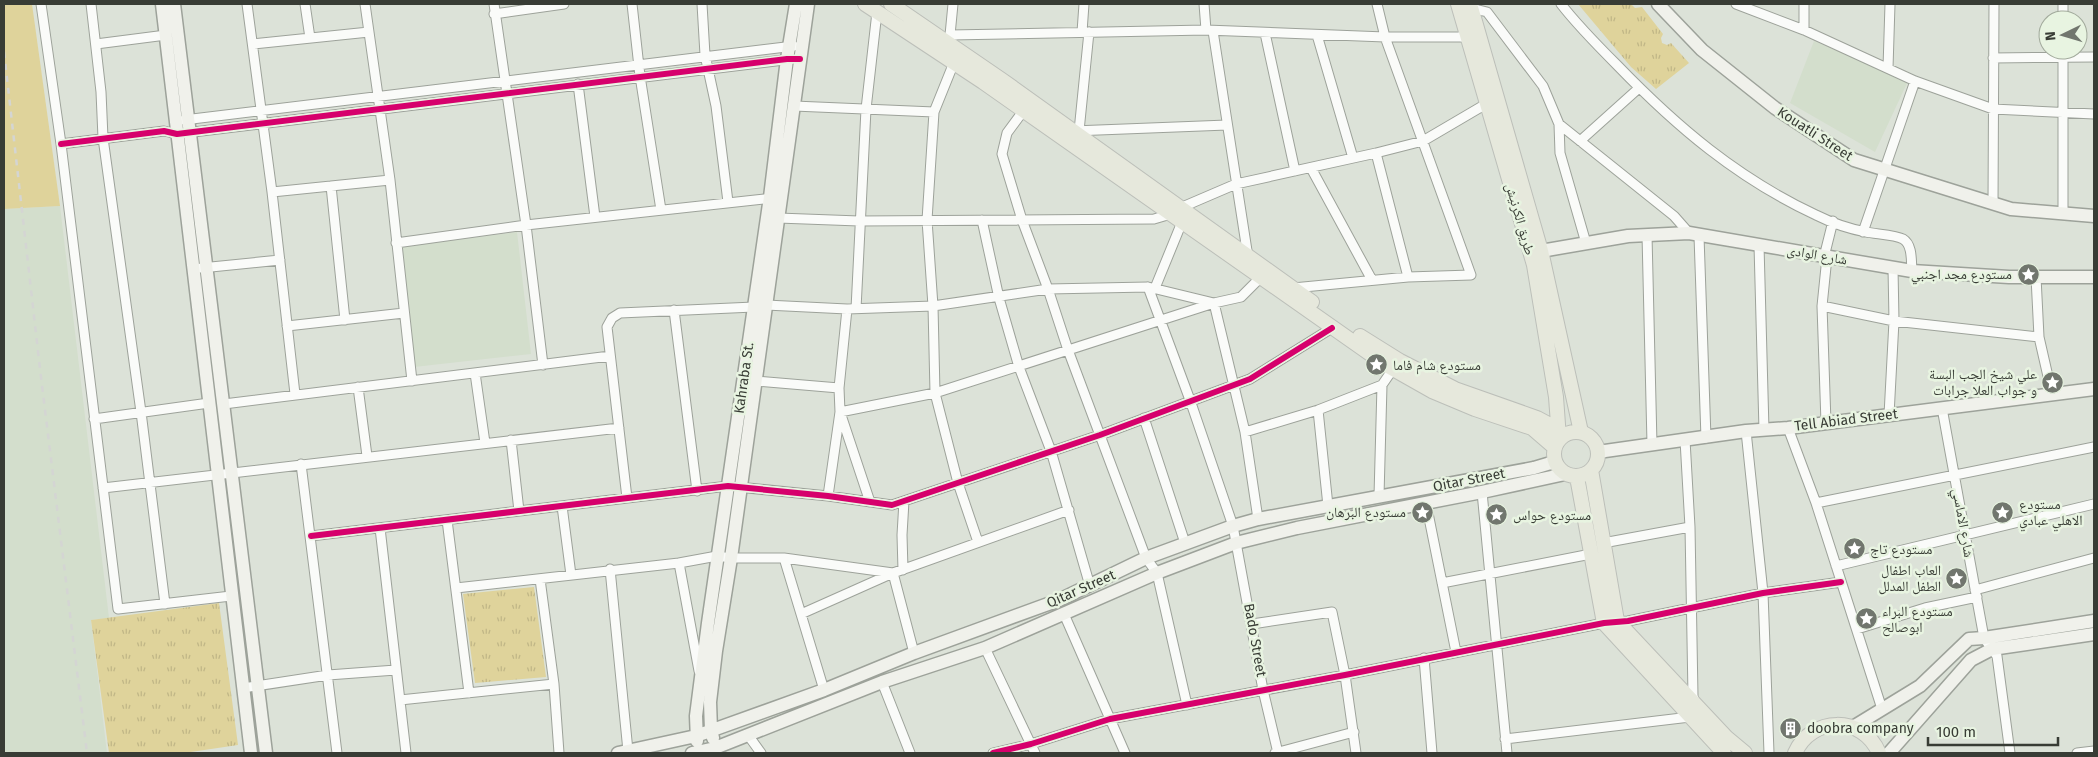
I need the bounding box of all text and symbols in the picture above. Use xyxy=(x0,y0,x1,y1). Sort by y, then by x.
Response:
north arrow xyxy=(2038,10,2088,60)
text: N xyxy=(2042,31,2059,41)
street label: Kouatli Street xyxy=(1774,103,1857,165)
street label: طريق الكرنيش xyxy=(1501,181,1538,257)
street label: شارع الوادى xyxy=(1785,241,1848,270)
place icon: مستودع مجد اجنبي xyxy=(2016,262,2040,286)
place label: مستودع مجد اجنبي xyxy=(1911,266,2012,285)
street label: Kahraba St. xyxy=(731,341,757,415)
place icon: مستودع شام فاما xyxy=(1365,353,1389,377)
place label: مستودع شام فاما xyxy=(1393,357,1481,375)
place label: علي شيخ الجب البسة و جواب العلا جرابات xyxy=(1929,366,2037,399)
place icon: علي شيخ الجب البسة و جواب العلا جرابات xyxy=(2041,370,2065,394)
street label: Tell Abiad Street xyxy=(1793,405,1900,435)
street label: Qitar Street xyxy=(1431,464,1508,495)
street label: شارع الاماسي xyxy=(1946,487,1977,559)
place label: مستودع الاهلي عبادي xyxy=(2019,496,2083,531)
place icon: مستودع البرهان xyxy=(1410,500,1434,524)
place icon: مستودع الاهلي عبادي xyxy=(1991,500,2015,524)
place icon: مستودع حواس xyxy=(1485,503,1509,527)
place label: مستودع البرهان xyxy=(1326,504,1406,522)
place label: مستودع حواس xyxy=(1513,507,1591,525)
place icon: مستودع تاج xyxy=(1842,537,1866,561)
place label: مستودع تاج xyxy=(1870,541,1932,559)
place label: العاب اطفال الطفل المدلل xyxy=(1879,562,1941,595)
street label: Qitar Street xyxy=(1044,566,1119,612)
place icon: العاب اطفال الطفل المدلل xyxy=(1945,566,1969,590)
street label: Bado Street xyxy=(1240,602,1270,679)
place label: مستودع البراء ابوصالح xyxy=(1882,603,1953,637)
place icon: مستودع البراء ابوصالح xyxy=(1854,607,1878,631)
scale bar xyxy=(1928,714,2058,746)
building icon: doobra company xyxy=(1779,716,1803,740)
place label: doobra company xyxy=(1807,720,1914,737)
text: 100 m xyxy=(1936,723,1976,741)

